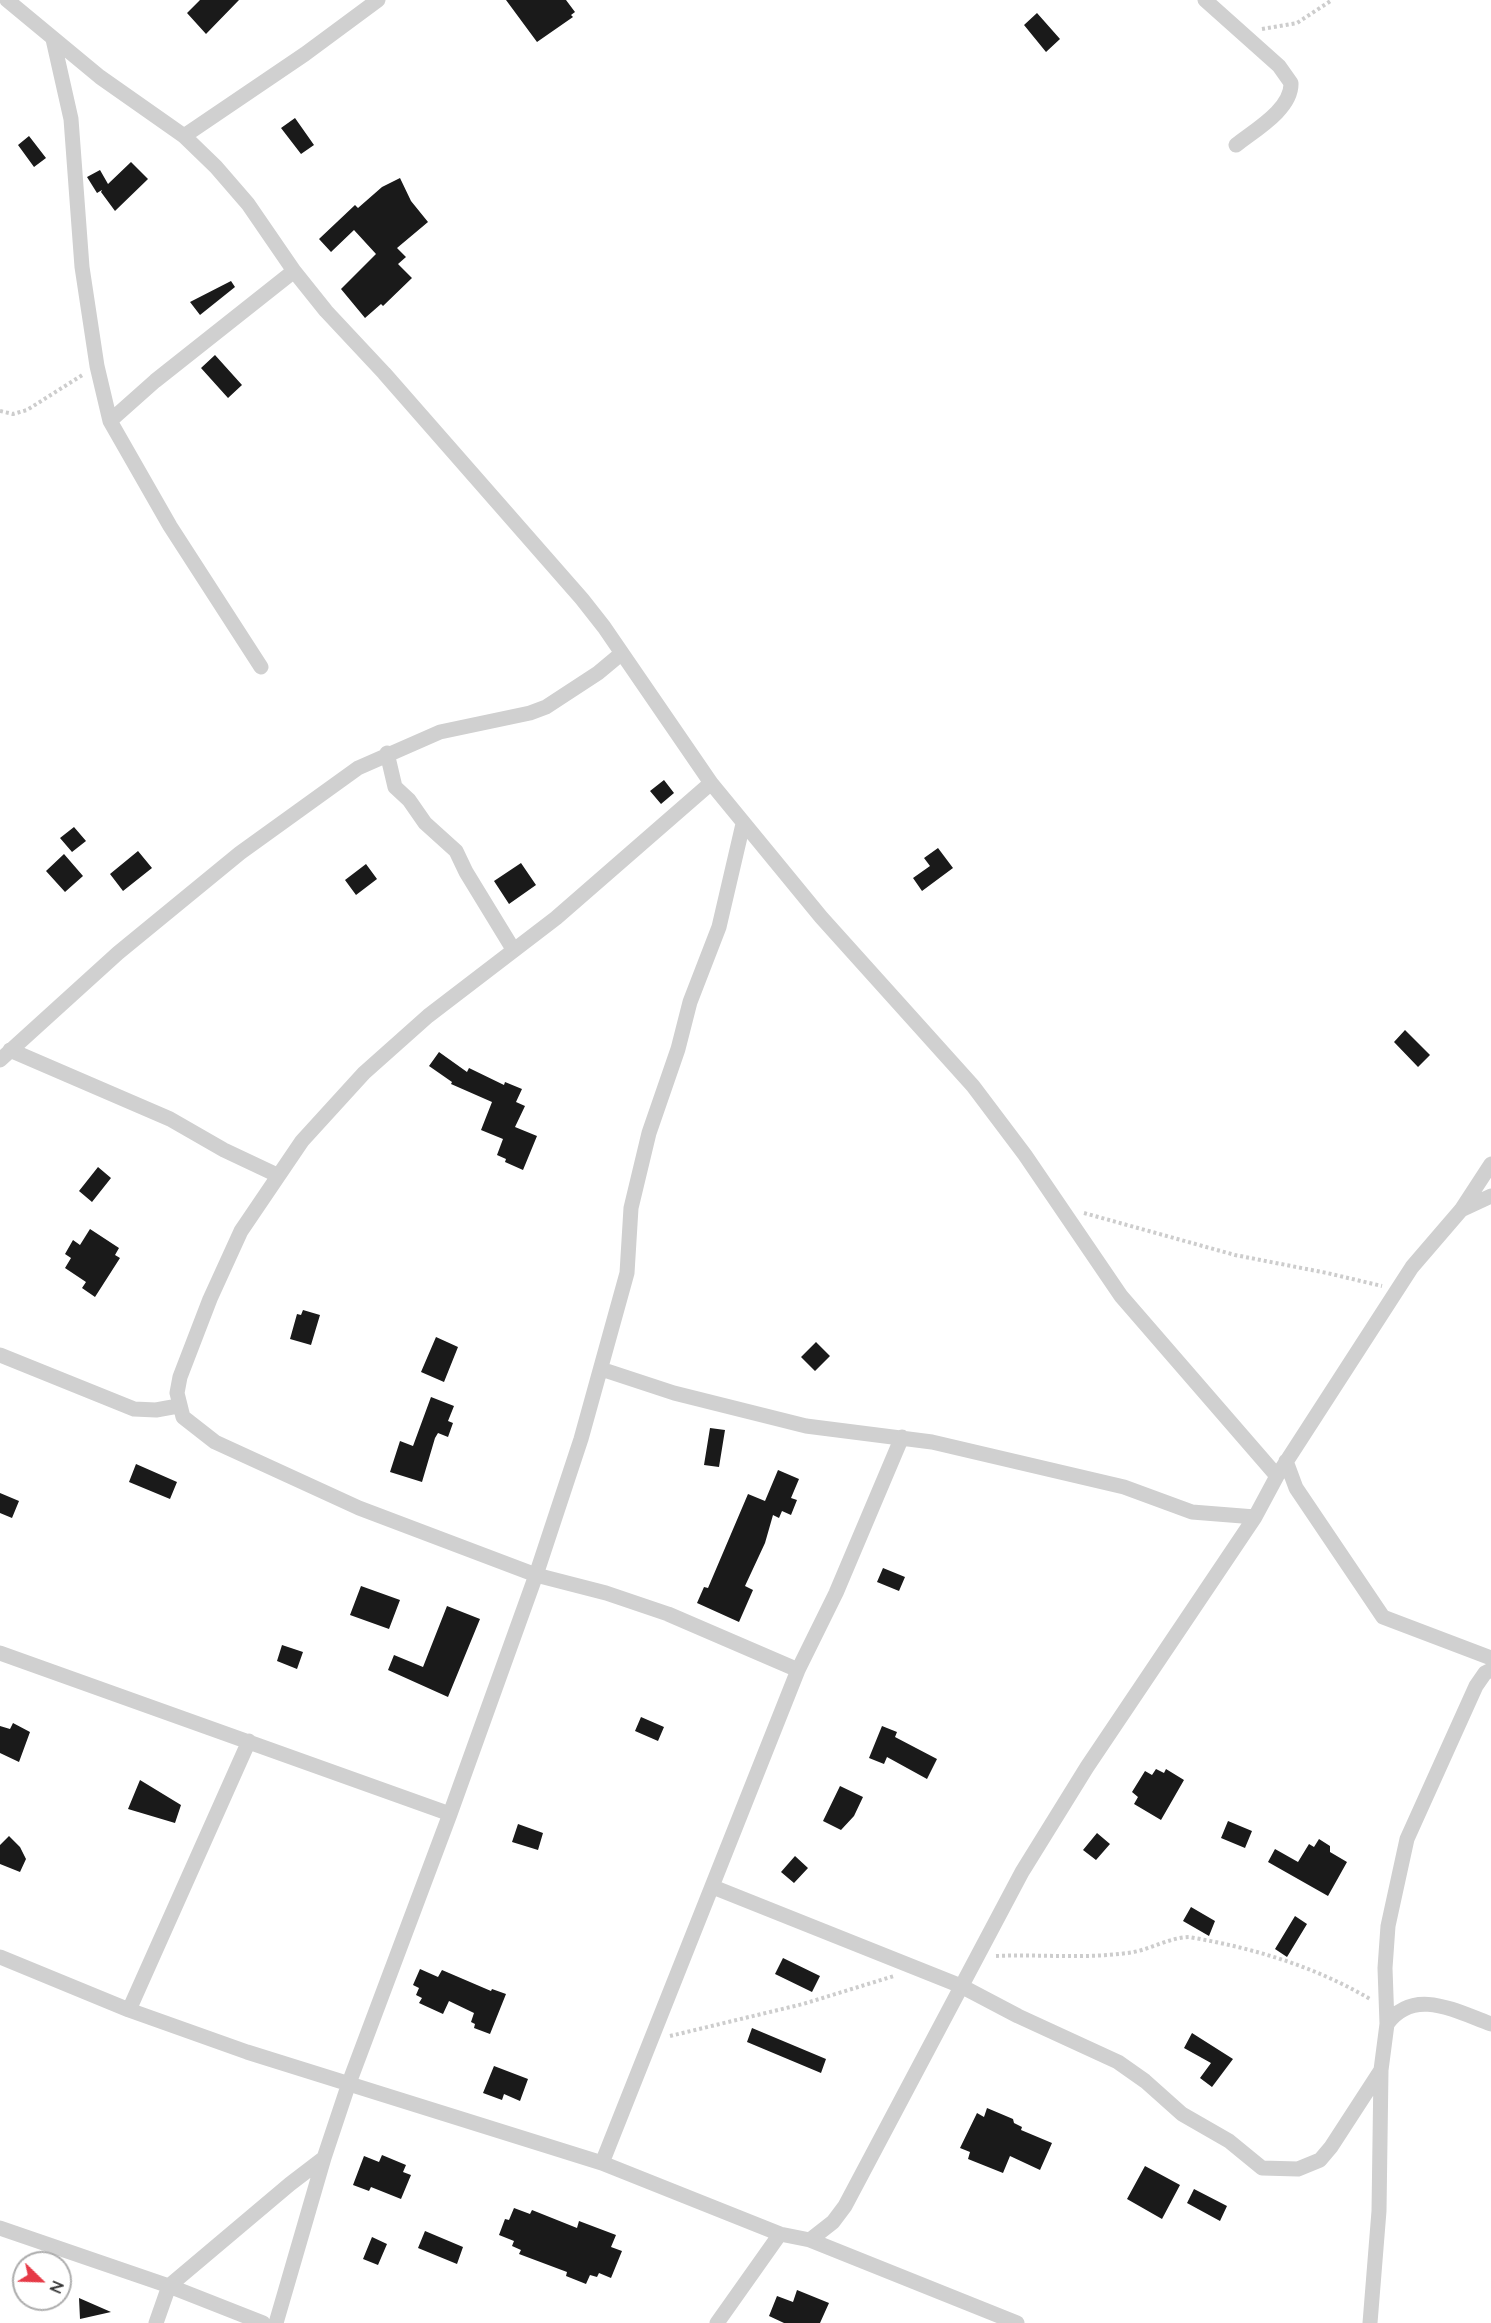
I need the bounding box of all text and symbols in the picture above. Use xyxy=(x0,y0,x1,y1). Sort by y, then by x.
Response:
north arrow xyxy=(12,2251,72,2311)
text: N xyxy=(45,2278,68,2297)

